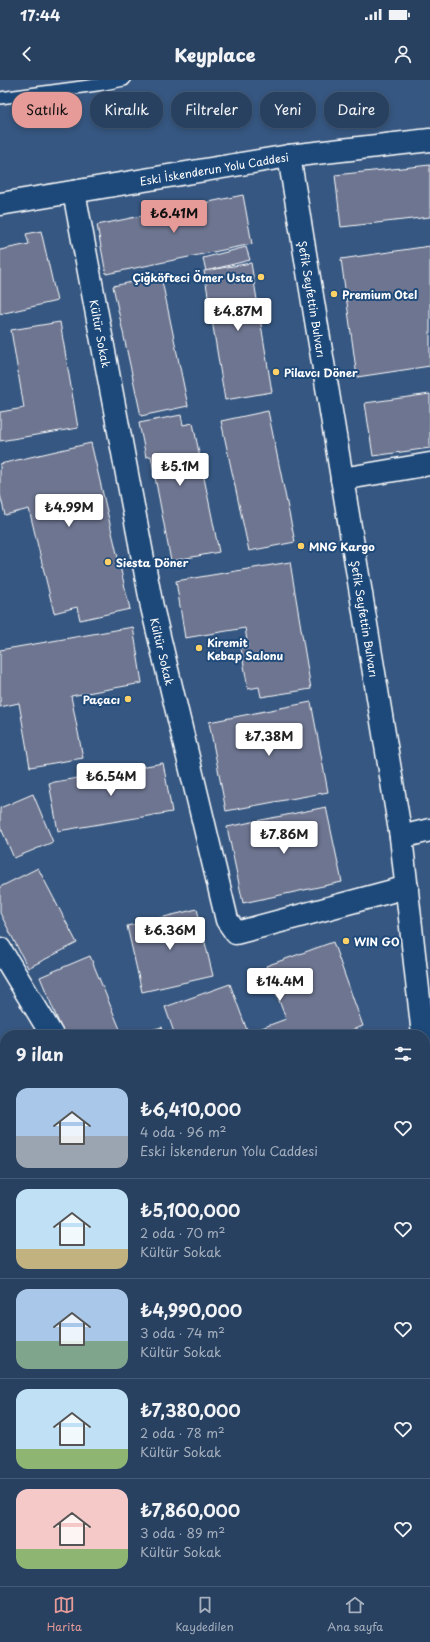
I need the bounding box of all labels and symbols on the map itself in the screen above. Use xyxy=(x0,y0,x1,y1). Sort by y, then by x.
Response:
street label: Eski İskenderun Yolu Caddesi xyxy=(138,148,290,189)
pin: ₺6.41M xyxy=(141,200,207,234)
street label: Şefik Seyfettin Bulvarı xyxy=(295,239,331,359)
place label: Çiğköfteci Ömer Usta xyxy=(132,269,254,286)
marker: Çiğköfteci Ömer Usta xyxy=(256,272,266,282)
place label: Premium Otel xyxy=(342,286,417,303)
marker: Premium Otel xyxy=(329,289,339,299)
street label: Kültür Sokak xyxy=(86,298,115,370)
pin: ₺4.87M xyxy=(205,298,271,332)
place label: Pilavcı Döner xyxy=(284,364,358,381)
marker: Pilavcı Döner xyxy=(271,367,281,377)
pin: ₺5.1M xyxy=(152,453,208,487)
pin: ₺4.99M xyxy=(36,494,102,528)
place label: MNG Kargo xyxy=(309,538,375,555)
marker: MNG Kargo xyxy=(296,541,306,551)
place label: Siesta Döner xyxy=(116,554,189,571)
marker: Siesta Döner xyxy=(103,557,113,567)
street label: Şefik Seyfettin Bulvarı xyxy=(347,559,383,678)
street label: Kültür Sokak xyxy=(146,616,179,688)
place label: Kiremit Kebap Salonu xyxy=(207,634,283,664)
marker: Kiremit Kebap Salonu xyxy=(194,643,204,653)
place label: Paçacı xyxy=(83,691,120,708)
marker: Paçacı xyxy=(123,694,133,704)
pin: ₺7.38M xyxy=(236,723,302,757)
pin: ₺6.54M xyxy=(78,763,144,797)
pin: ₺7.86M xyxy=(251,821,317,855)
pin: ₺6.36M xyxy=(137,917,203,951)
place label: WIN GO xyxy=(354,933,400,950)
marker: WIN GO xyxy=(341,936,351,946)
pin: ₺14.4M xyxy=(247,968,313,1002)

